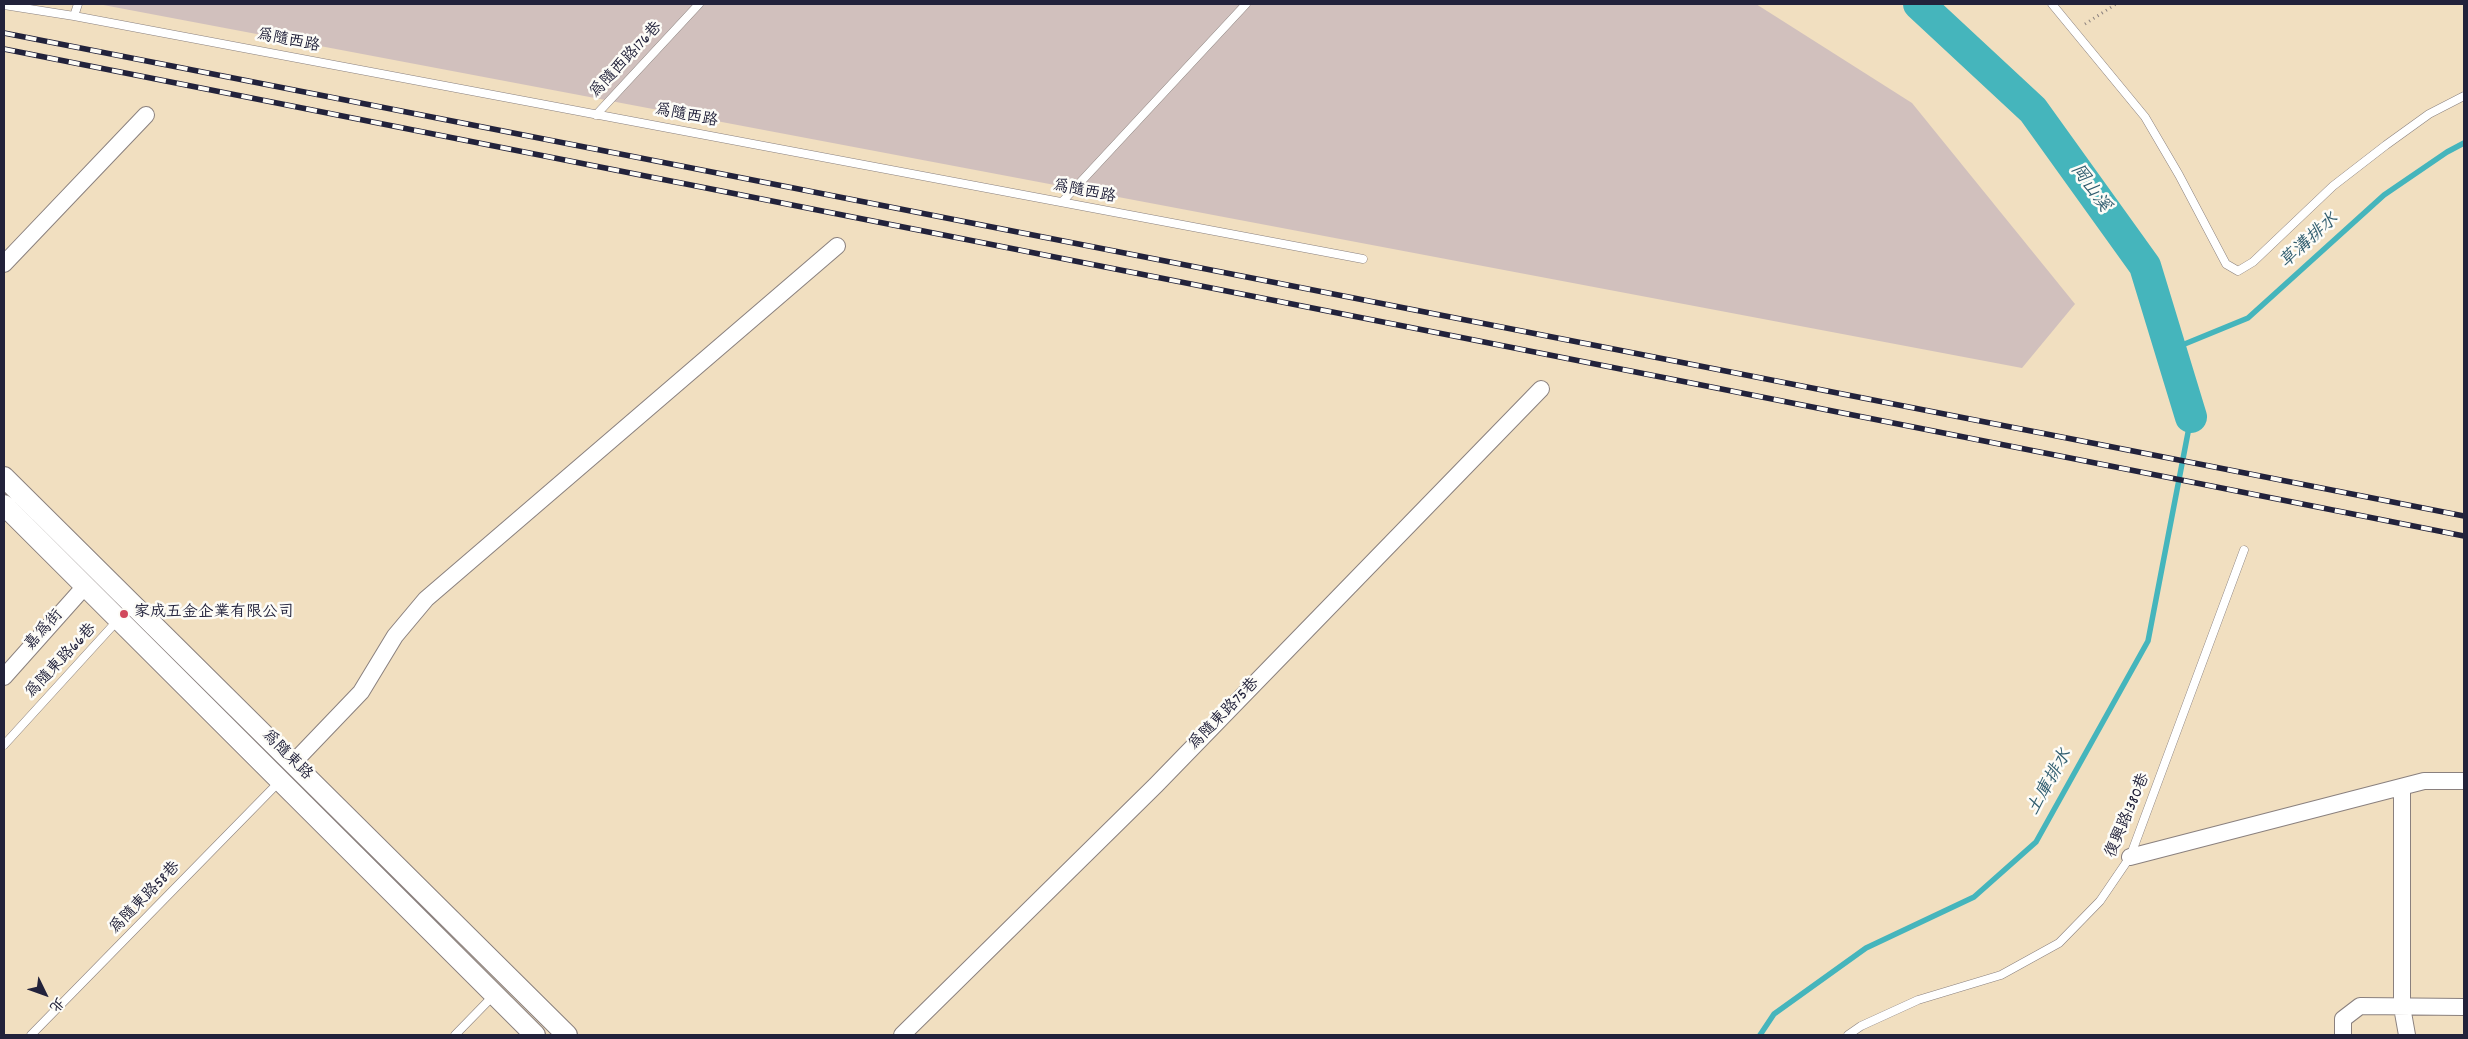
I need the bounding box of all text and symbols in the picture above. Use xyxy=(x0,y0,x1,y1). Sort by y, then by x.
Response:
street label: 為隨西路176巷 xyxy=(587,19,667,103)
street label: 為隨西路 xyxy=(255,26,321,58)
street label: 為隨西路 xyxy=(653,101,719,133)
water label: 岡山溪 xyxy=(2064,161,2114,217)
street label: 為隨西路 xyxy=(1051,177,1117,209)
water label: 草溝排水 xyxy=(2276,210,2344,274)
place label: 家成五金企業有限公司 xyxy=(134,604,294,624)
street label: 嘉為街 xyxy=(22,607,68,655)
marker: 家成五金企業有限公司 xyxy=(118,608,130,620)
street label: 為隨東路66巷 xyxy=(22,620,102,704)
street label: 為隨東路75巷 xyxy=(1186,675,1264,755)
street label: 為隨東路 xyxy=(257,727,315,785)
water label: 土庫排水 xyxy=(2024,746,2078,820)
street label: 復興路1380巷 xyxy=(2103,771,2155,861)
street label: 為隨東路58巷 xyxy=(107,859,185,939)
north arrow xyxy=(20,969,70,1019)
text: 北 xyxy=(44,992,68,1016)

